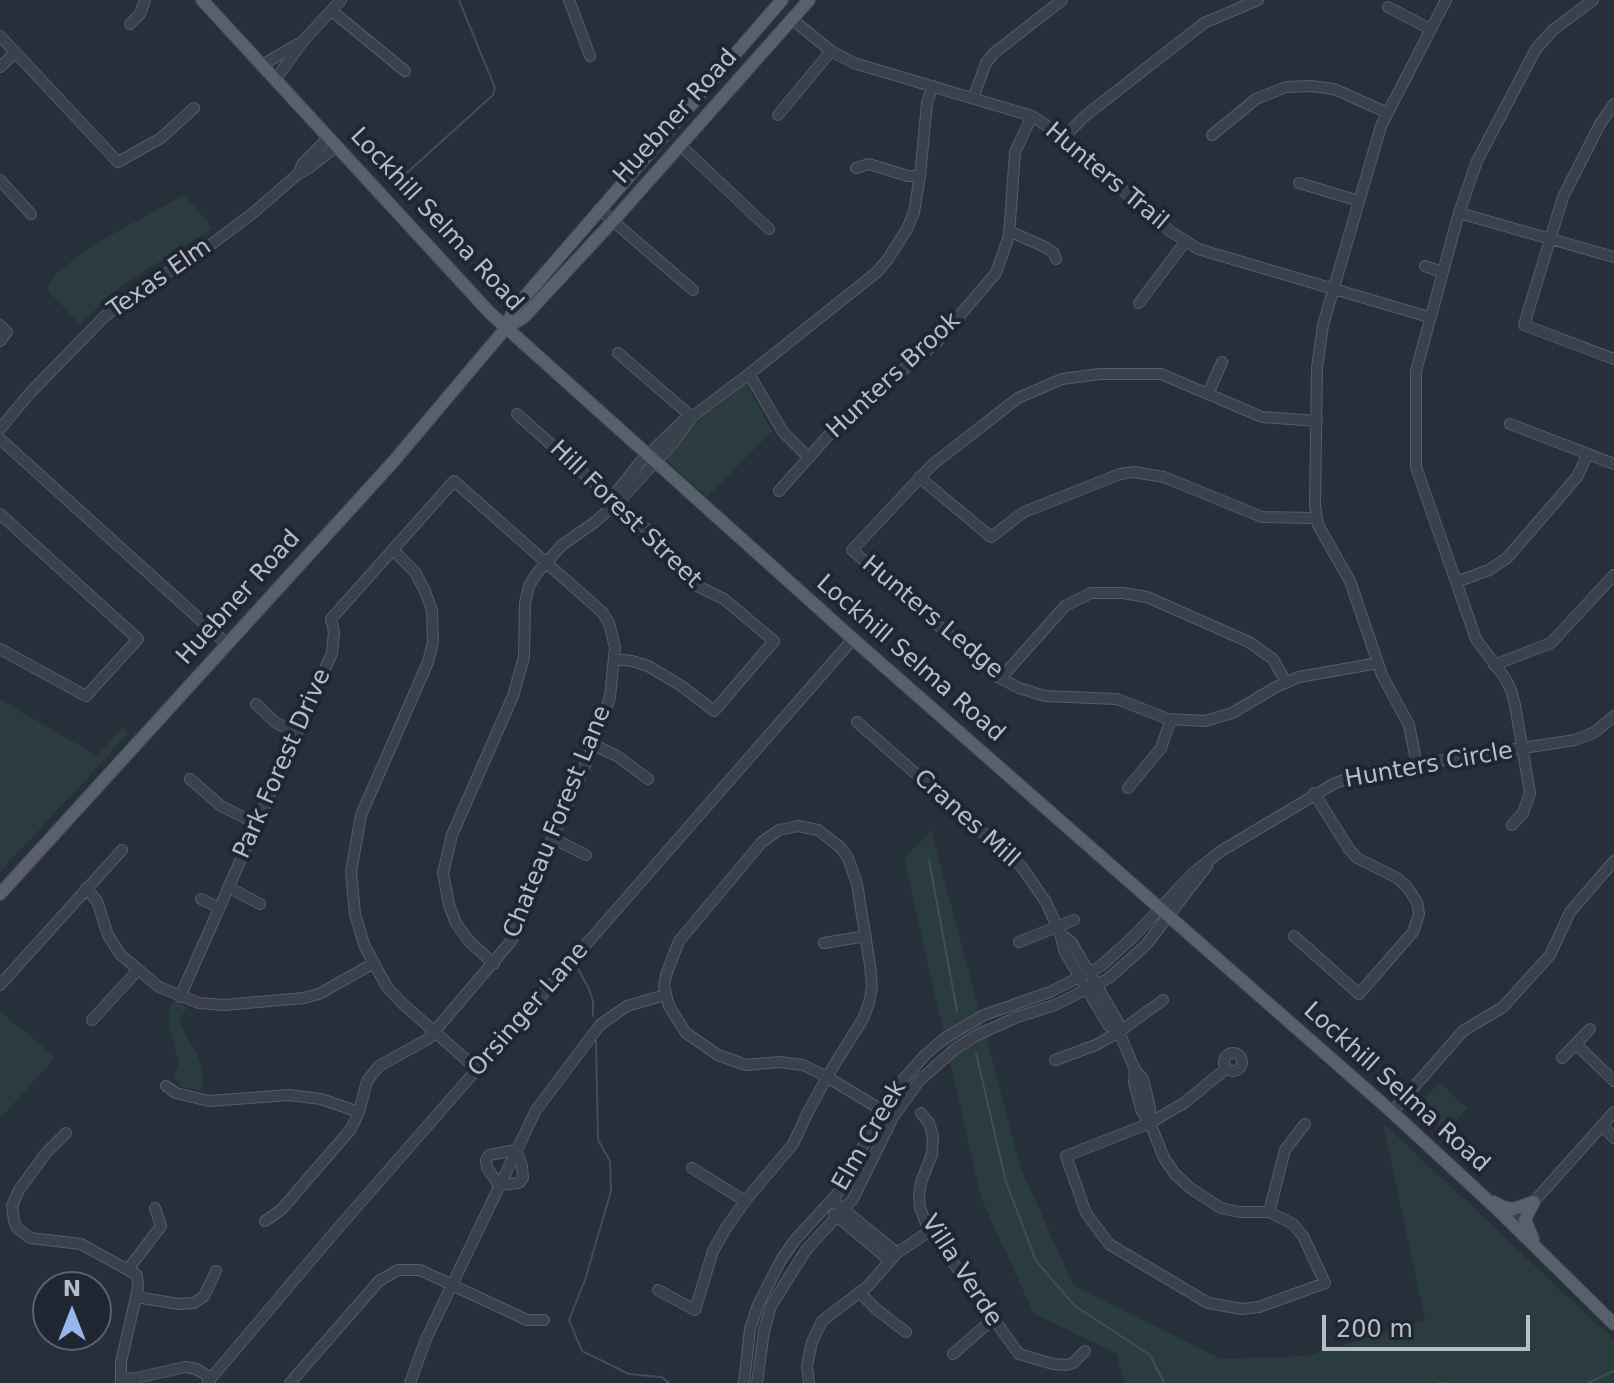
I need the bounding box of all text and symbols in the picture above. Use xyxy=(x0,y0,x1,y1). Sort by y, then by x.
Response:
street label: Huebner Road xyxy=(608,44,744,190)
street label: Hunters Trail xyxy=(1039,117,1173,237)
street label: Lockhill Selma Road xyxy=(344,122,528,318)
street label: Texas Elm xyxy=(103,233,217,325)
street label: Hunters Brook xyxy=(821,307,967,445)
street label: Hill Forest Street xyxy=(543,435,707,595)
street label: Huebner Road xyxy=(171,525,307,671)
street label: Hunters Ledge xyxy=(855,551,1009,685)
street label: Lockhill Selma Road xyxy=(810,569,1010,749)
street label: Park Forest Drive xyxy=(228,665,338,863)
street label: Chateau Forest Lane xyxy=(498,702,618,942)
street label: Hunters Circle xyxy=(1343,737,1515,795)
street label: Cranes Mill xyxy=(907,764,1025,874)
street label: Orsinger Lane xyxy=(463,937,595,1083)
street label: Lockhill Selma Road xyxy=(1297,997,1495,1179)
street label: Elm Creek xyxy=(827,1076,913,1196)
street label: Villa Verde xyxy=(914,1210,1008,1332)
north arrow xyxy=(32,1271,112,1351)
text: N xyxy=(63,1276,81,1301)
scale bar xyxy=(1326,1299,1534,1349)
text: 200 m xyxy=(1336,1315,1413,1343)

